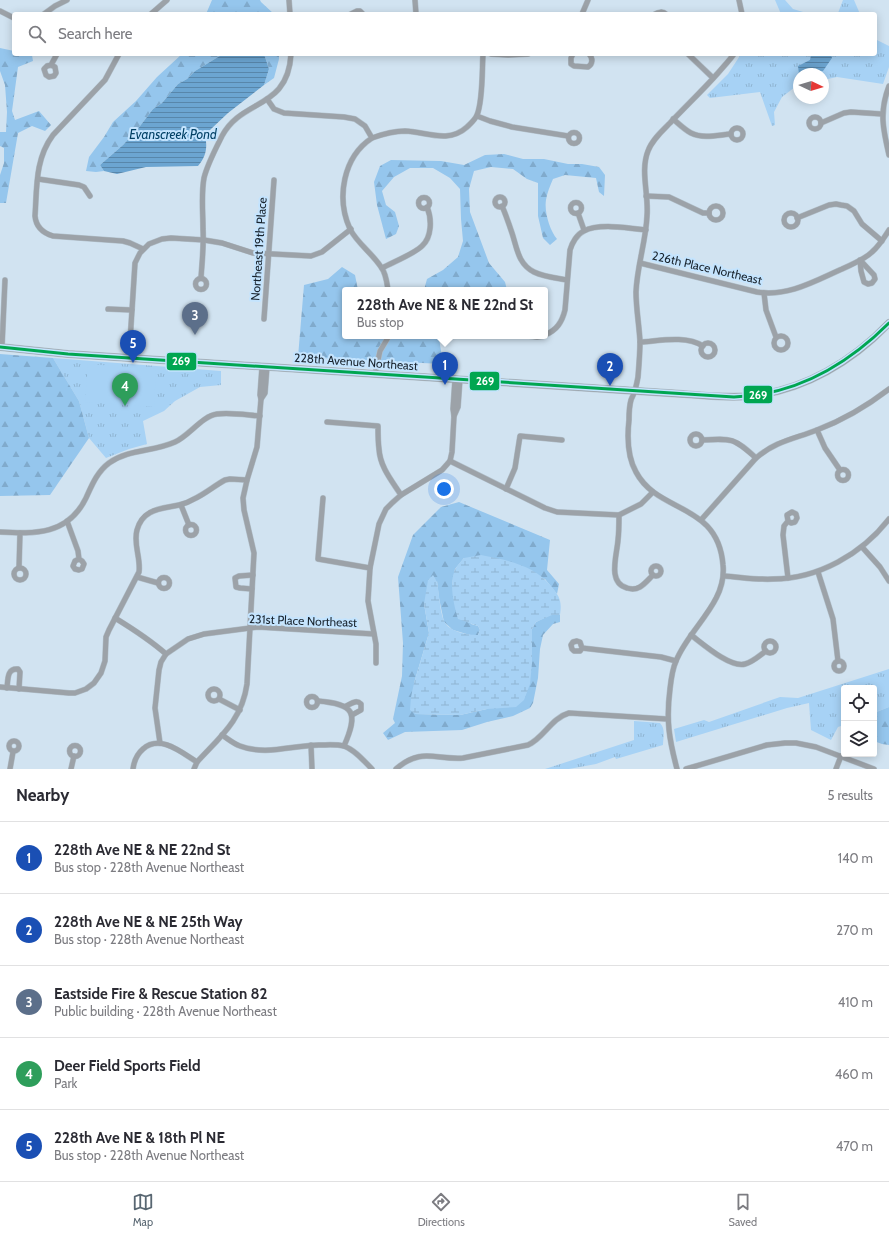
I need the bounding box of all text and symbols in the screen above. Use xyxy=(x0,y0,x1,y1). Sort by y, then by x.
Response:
search box xyxy=(12,12,877,56)
icon: search xyxy=(26,23,48,45)
text: Search here xyxy=(58,25,133,43)
north arrow xyxy=(793,68,829,104)
water label: Evanscreek Pond xyxy=(129,126,217,142)
street label: Northeast 19th Place xyxy=(247,197,270,301)
street label: 226th Place Northeast xyxy=(651,248,764,287)
popup xyxy=(342,287,548,339)
text: 228th Ave NE & NE 22nd St xyxy=(357,296,533,314)
pin: 3 xyxy=(182,302,208,335)
text: Bus stop xyxy=(357,314,404,330)
pin: 5 xyxy=(120,330,146,363)
street label: 228th Avenue Northeast xyxy=(294,350,418,373)
line badge: 269 xyxy=(166,352,197,371)
pin: 1 xyxy=(432,352,458,385)
pin: 2 xyxy=(597,353,623,386)
text: 269 xyxy=(172,354,190,368)
line badge: 269 xyxy=(469,371,500,391)
pin: 4 xyxy=(112,373,138,406)
text: 269 xyxy=(476,374,494,388)
line badge: 269 xyxy=(743,385,773,404)
text: 269 xyxy=(749,388,767,402)
your location xyxy=(434,479,454,499)
street label: 231st Place Northeast xyxy=(249,611,357,630)
map controls xyxy=(841,685,877,757)
button: locate xyxy=(841,685,877,721)
button: layers xyxy=(841,721,877,757)
text: Nearby xyxy=(16,785,69,805)
text: 5 results xyxy=(827,787,873,803)
text: 228th Ave NE & NE 22nd St xyxy=(54,841,231,859)
text: 1 xyxy=(27,850,31,866)
text: 140 m xyxy=(838,850,873,866)
text: Bus stop · 228th Avenue Northeast xyxy=(54,859,244,875)
text: 228th Ave NE & NE 25th Way xyxy=(54,913,243,931)
text: 2 xyxy=(26,922,32,938)
text: 270 m xyxy=(836,922,873,938)
text: Bus stop · 228th Avenue Northeast xyxy=(54,931,244,947)
text: Eastside Fire & Rescue Station 82 xyxy=(54,985,268,1003)
text: 3 xyxy=(25,994,33,1010)
text: 410 m xyxy=(838,994,873,1010)
text: Public building · 228th Avenue Northeast xyxy=(54,1003,277,1019)
text: Deer Field Sports Field xyxy=(54,1057,201,1075)
text: 4 xyxy=(25,1066,33,1082)
text: 460 m xyxy=(835,1066,873,1082)
text: Park xyxy=(54,1075,77,1091)
text: 228th Ave NE & 18th Pl NE xyxy=(54,1129,225,1147)
text: 5 xyxy=(26,1138,32,1154)
text: 470 m xyxy=(836,1138,873,1154)
text: Bus stop · 228th Avenue Northeast xyxy=(54,1147,244,1163)
tab: Map xyxy=(132,1191,154,1229)
tab: Directions xyxy=(418,1191,465,1229)
tab: Saved xyxy=(729,1191,757,1229)

